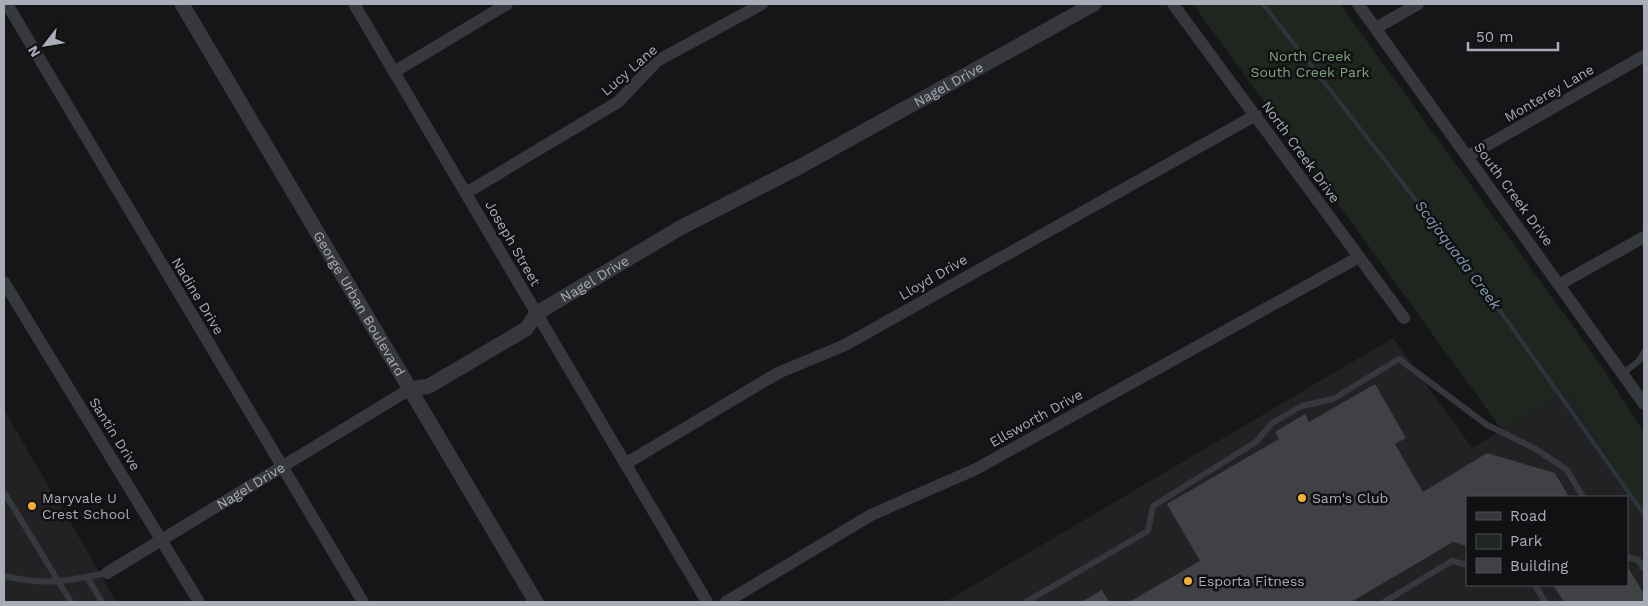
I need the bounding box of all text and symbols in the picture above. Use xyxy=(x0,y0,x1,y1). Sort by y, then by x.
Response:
north arrow xyxy=(20,20,70,70)
scale bar xyxy=(1468,20,1558,52)
text: 50 m xyxy=(1476,28,1513,46)
street label: Lucy Lane xyxy=(598,41,660,99)
text: N xyxy=(24,43,43,60)
park label: North Creek South Creek Park xyxy=(1250,48,1370,80)
street label: Nagel Drive xyxy=(911,59,986,110)
street label: Monterey Lane xyxy=(1501,61,1597,125)
street label: North Creek Drive xyxy=(1259,98,1343,206)
street label: South Creek Drive xyxy=(1471,139,1557,249)
street label: Joseph Street xyxy=(482,197,544,289)
water label: Scajaquada Creek xyxy=(1411,197,1505,314)
street label: George Urban Boulevard xyxy=(310,228,408,379)
street label: Lloyd Drive xyxy=(896,251,970,303)
street label: Nagel Drive xyxy=(557,252,632,305)
street label: Nadine Drive xyxy=(169,255,227,337)
street label: Ellsworth Drive xyxy=(987,386,1085,450)
street label: Santin Drive xyxy=(86,394,144,474)
street label: Nagel Drive xyxy=(213,459,288,513)
place label: Maryvale U Crest School xyxy=(42,490,130,522)
place label: Sam's Club xyxy=(1312,490,1388,506)
marker: Sam's Club xyxy=(1296,492,1308,504)
legend xyxy=(1466,496,1628,586)
marker: Maryvale U Crest School xyxy=(26,500,38,512)
text: Road xyxy=(1510,507,1547,525)
text: Park xyxy=(1510,532,1543,550)
text: Building xyxy=(1510,557,1568,575)
place label: Esporta Fitness xyxy=(1198,573,1305,589)
marker: Esporta Fitness xyxy=(1182,575,1194,587)

